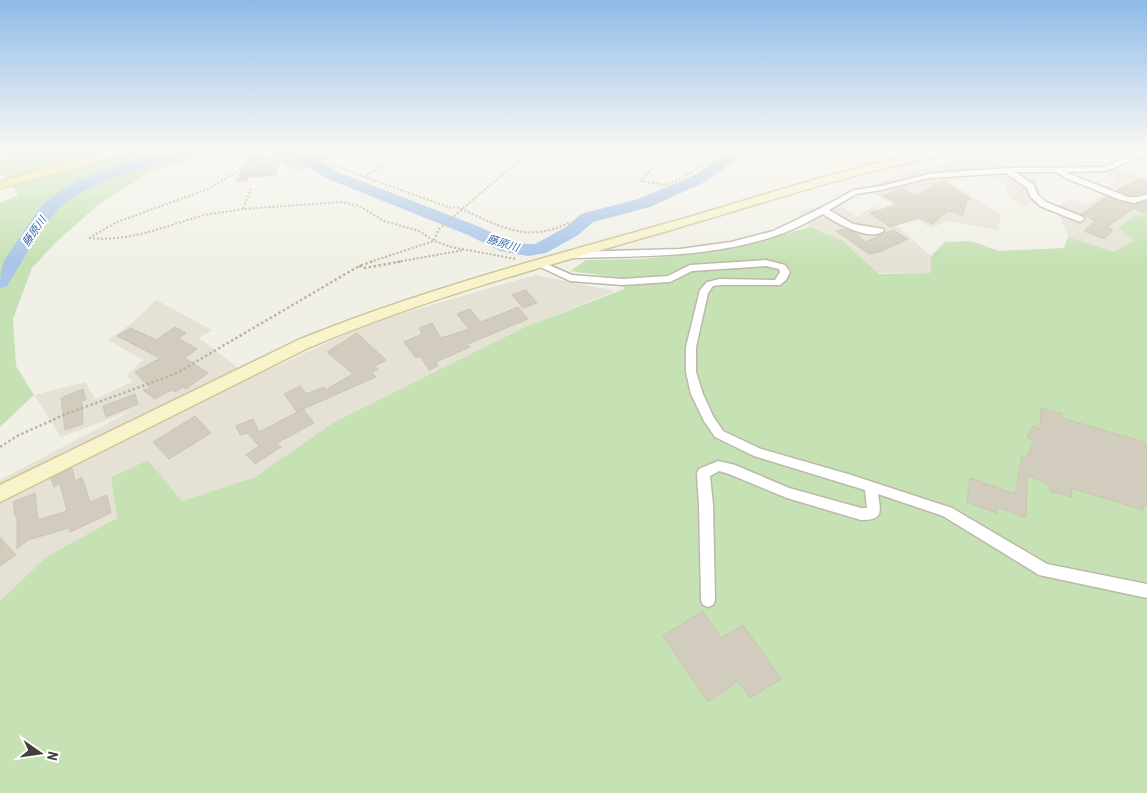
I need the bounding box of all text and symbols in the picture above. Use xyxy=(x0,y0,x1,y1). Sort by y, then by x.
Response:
water label: 藤原川 xyxy=(20,213,50,249)
water label: 藤原川 xyxy=(485,232,521,255)
north arrow xyxy=(15,728,65,778)
text: N xyxy=(44,750,61,762)

